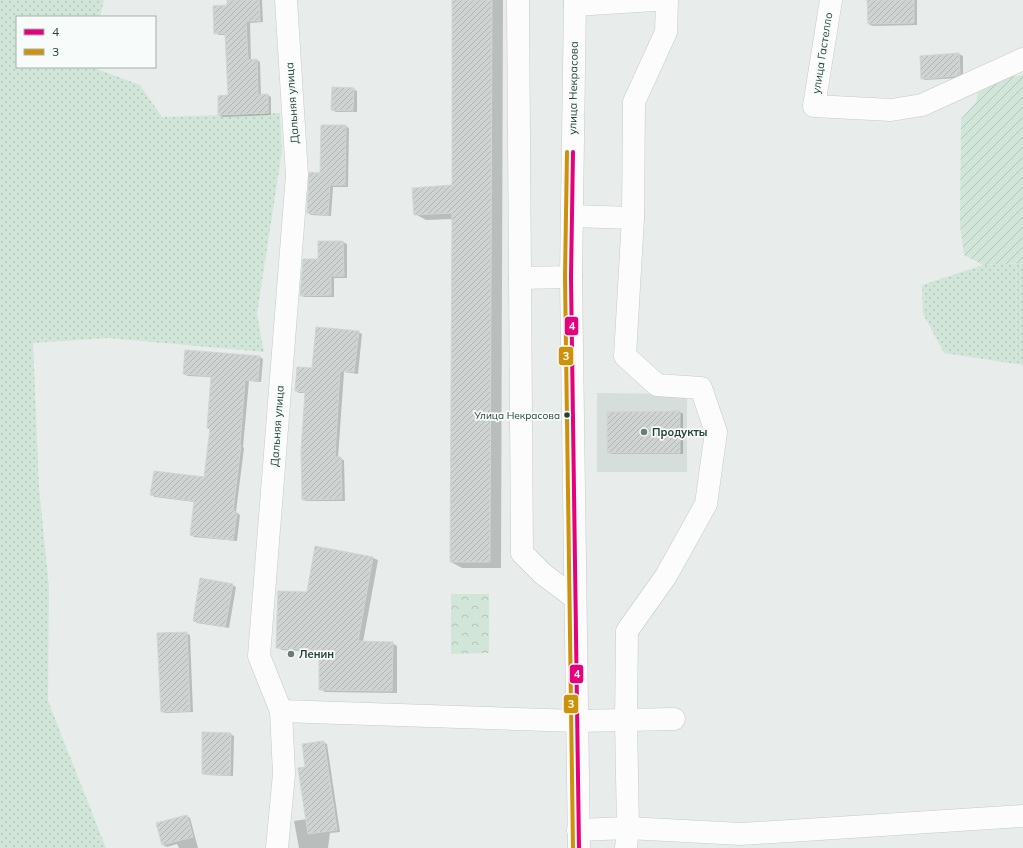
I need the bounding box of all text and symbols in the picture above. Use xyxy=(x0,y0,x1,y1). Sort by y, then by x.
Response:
street label: улица Гастелло xyxy=(809,11,835,95)
legend xyxy=(16,16,156,68)
text: 4 xyxy=(52,24,59,39)
street label: улица Некрасова xyxy=(565,41,581,135)
text: 3 xyxy=(52,44,59,59)
street label: Дальняя улица xyxy=(282,62,302,144)
line badge: 4 xyxy=(564,316,579,336)
text: 4 xyxy=(569,319,576,333)
line badge: 3 xyxy=(558,346,574,366)
text: 3 xyxy=(563,349,570,363)
street label: Дальняя улица xyxy=(267,385,287,467)
place label: Улица Некрасова xyxy=(473,409,560,422)
marker: Улица Некрасова xyxy=(562,410,572,420)
place label: Продукты xyxy=(652,425,708,439)
marker: Продукты xyxy=(639,427,649,437)
place label: Ленин xyxy=(299,647,334,661)
marker: Ленин xyxy=(286,649,296,659)
line badge: 4 xyxy=(569,664,584,684)
text: 4 xyxy=(574,667,581,681)
line badge: 3 xyxy=(563,694,579,714)
text: 3 xyxy=(568,697,575,711)

